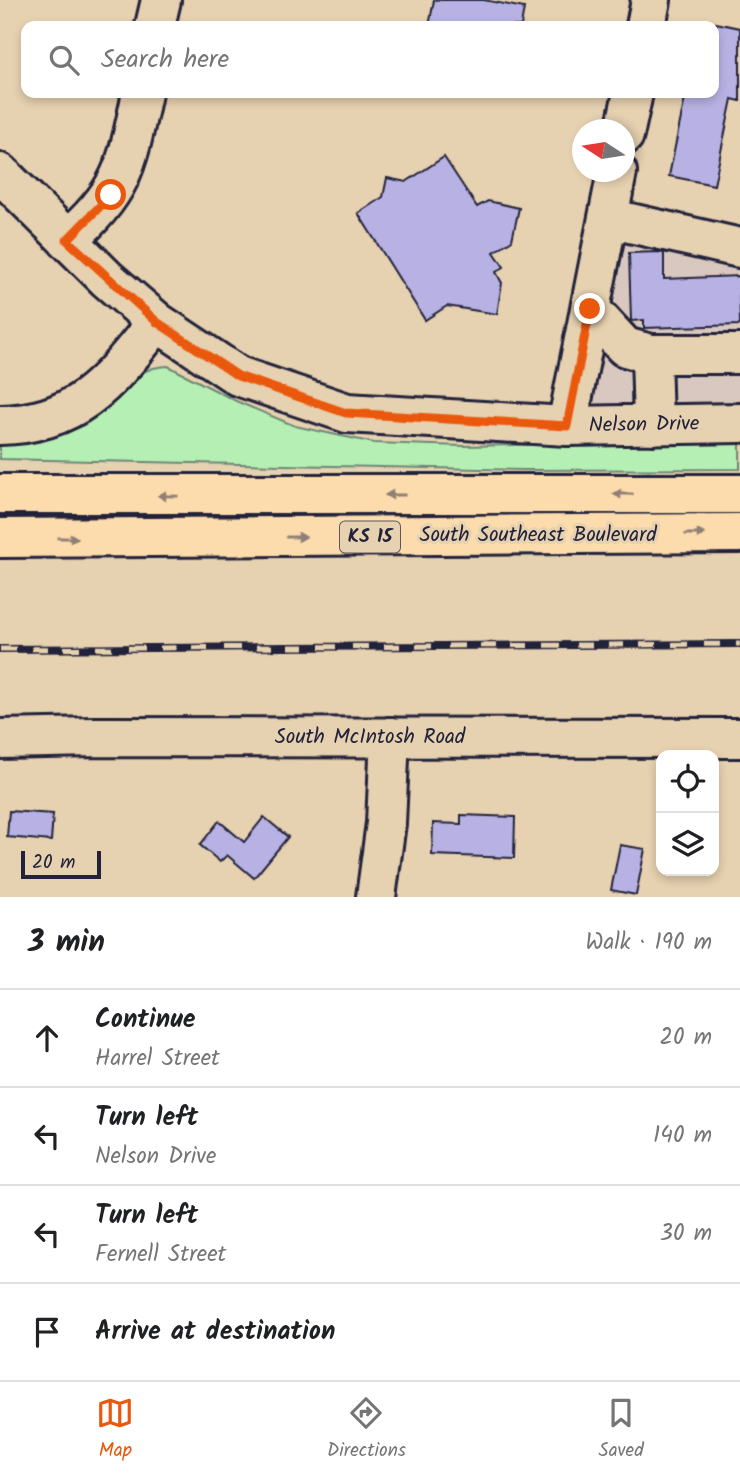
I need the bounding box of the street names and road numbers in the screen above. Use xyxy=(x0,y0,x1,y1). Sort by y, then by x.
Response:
street label: Nelson Drive xyxy=(588,408,700,442)
street label: South Southeast Boulevard xyxy=(419,519,657,552)
road number: KS 15 xyxy=(340,522,400,552)
street label: South McIntosh Road xyxy=(275,721,466,754)

